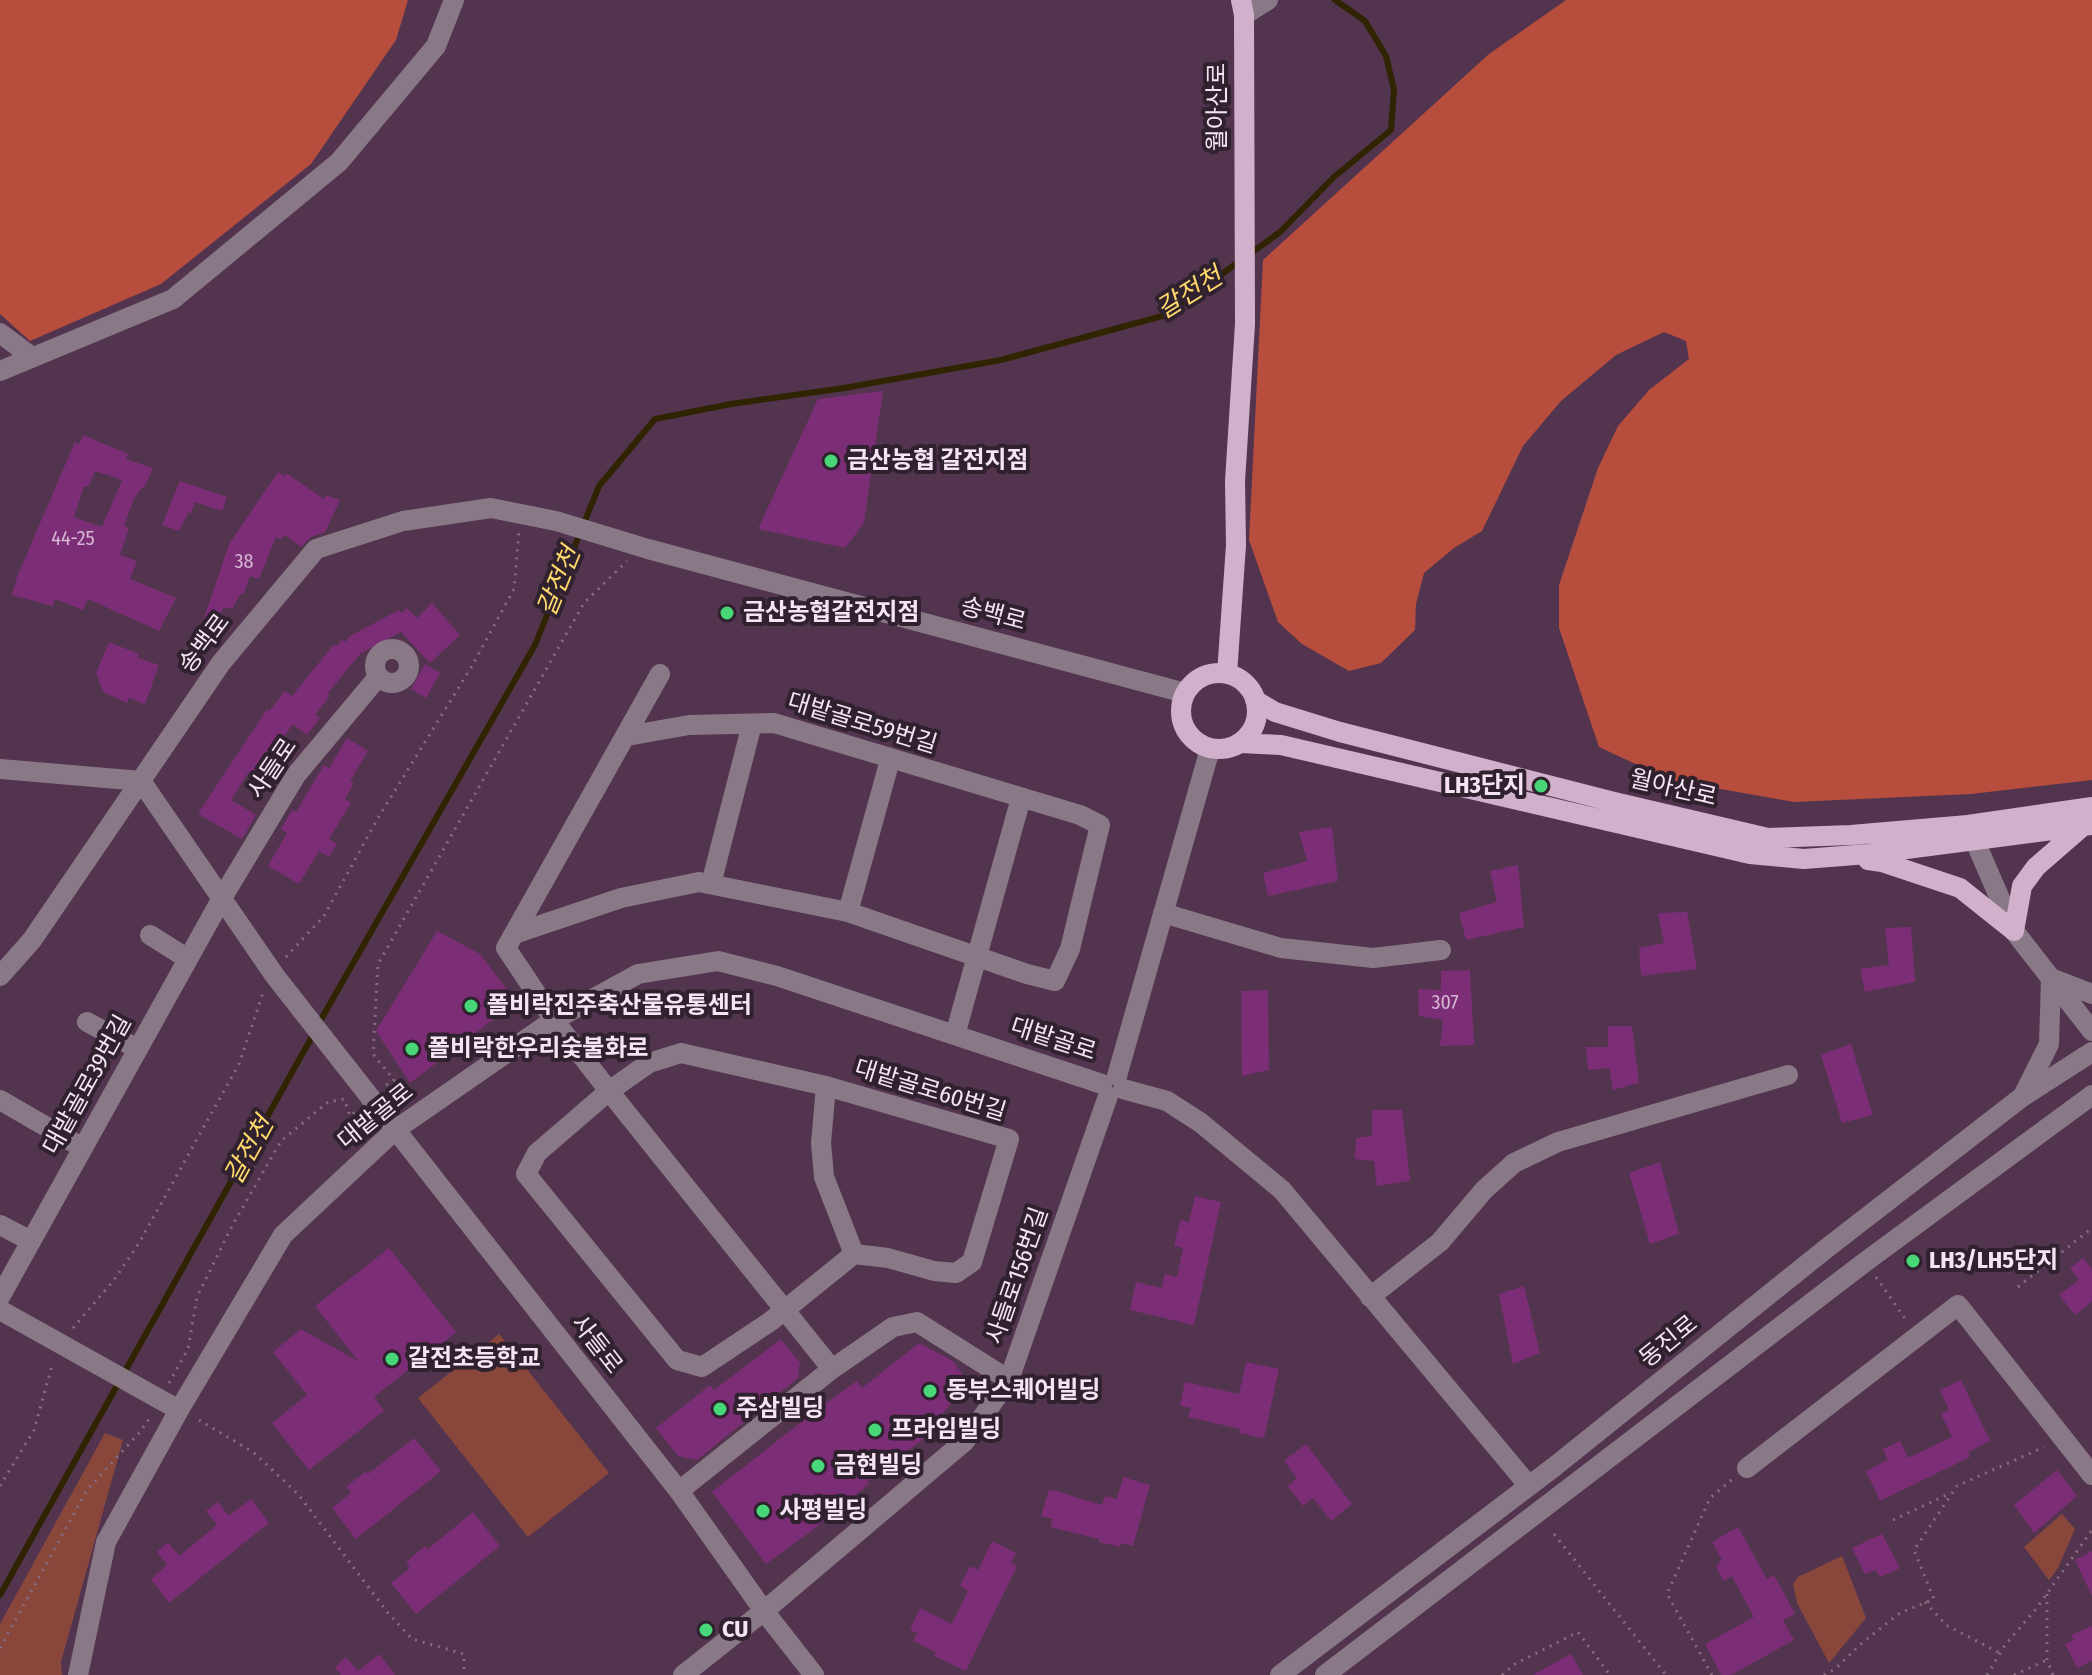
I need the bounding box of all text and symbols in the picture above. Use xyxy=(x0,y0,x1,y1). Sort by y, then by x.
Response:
street label: 월아산로 xyxy=(1204,63,1232,151)
water label: 갈전천 xyxy=(1151,262,1229,326)
place label: 금산농협 갈전지점 xyxy=(847,447,1029,475)
marker: 금산농협 갈전지점 xyxy=(822,452,840,470)
house number: 44-25 xyxy=(51,527,95,551)
water label: 갈전천 xyxy=(532,543,588,621)
house number: 38 xyxy=(234,550,254,574)
street label: 송백로 xyxy=(957,593,1029,637)
place label: 금산농협갈전지점 xyxy=(743,599,920,627)
marker: 금산농협갈전지점 xyxy=(718,604,736,622)
street label: 송백로 xyxy=(174,609,236,679)
street label: 대밭골로59번길 xyxy=(784,688,940,760)
street label: 사들로 xyxy=(243,733,303,805)
street label: 월아산로 xyxy=(1627,765,1719,813)
place label: LH3단지 xyxy=(1444,772,1525,800)
marker: LH3단지 xyxy=(1532,777,1550,795)
house number: 307 xyxy=(1431,991,1459,1015)
place label: 폴비락진주축산물유통센터 xyxy=(487,992,752,1020)
marker: 폴비락진주축산물유통센터 xyxy=(462,997,480,1015)
street label: 대밭골로39번길 xyxy=(38,1010,138,1160)
street label: 대밭골로 xyxy=(1007,1013,1099,1067)
place label: 폴비락한우리숯불화로 xyxy=(428,1035,649,1063)
marker: 폴비락한우리숯불화로 xyxy=(403,1040,421,1058)
street label: 대밭골로60번길 xyxy=(851,1054,1009,1128)
street label: 대밭골로 xyxy=(333,1078,419,1156)
water label: 갈전천 xyxy=(219,1112,281,1190)
street label: 사들로156번길 xyxy=(981,1204,1055,1348)
place label: LH3/LH5단지 xyxy=(1929,1247,2058,1275)
marker: LH3/LH5단지 xyxy=(1904,1252,1922,1270)
street label: 사들로 xyxy=(564,1310,628,1380)
street label: 동진로 xyxy=(1634,1310,1704,1374)
place label: 갈전초등학교 xyxy=(408,1345,540,1373)
marker: 갈전초등학교 xyxy=(383,1350,401,1368)
place label: 동부스퀘어빌딩 xyxy=(946,1377,1101,1405)
marker: 동부스퀘어빌딩 xyxy=(921,1382,939,1400)
place label: 주삼빌딩 xyxy=(736,1395,824,1423)
marker: 주삼빌딩 xyxy=(711,1400,729,1418)
place label: 프라임빌딩 xyxy=(891,1416,1001,1444)
marker: 프라임빌딩 xyxy=(866,1421,884,1439)
place label: 금현빌딩 xyxy=(834,1452,922,1480)
marker: 금현빌딩 xyxy=(809,1457,827,1475)
place label: 사평빌딩 xyxy=(779,1497,867,1525)
marker: 사평빌딩 xyxy=(754,1502,772,1520)
place label: CU xyxy=(722,1616,748,1644)
marker: CU xyxy=(697,1621,715,1639)

